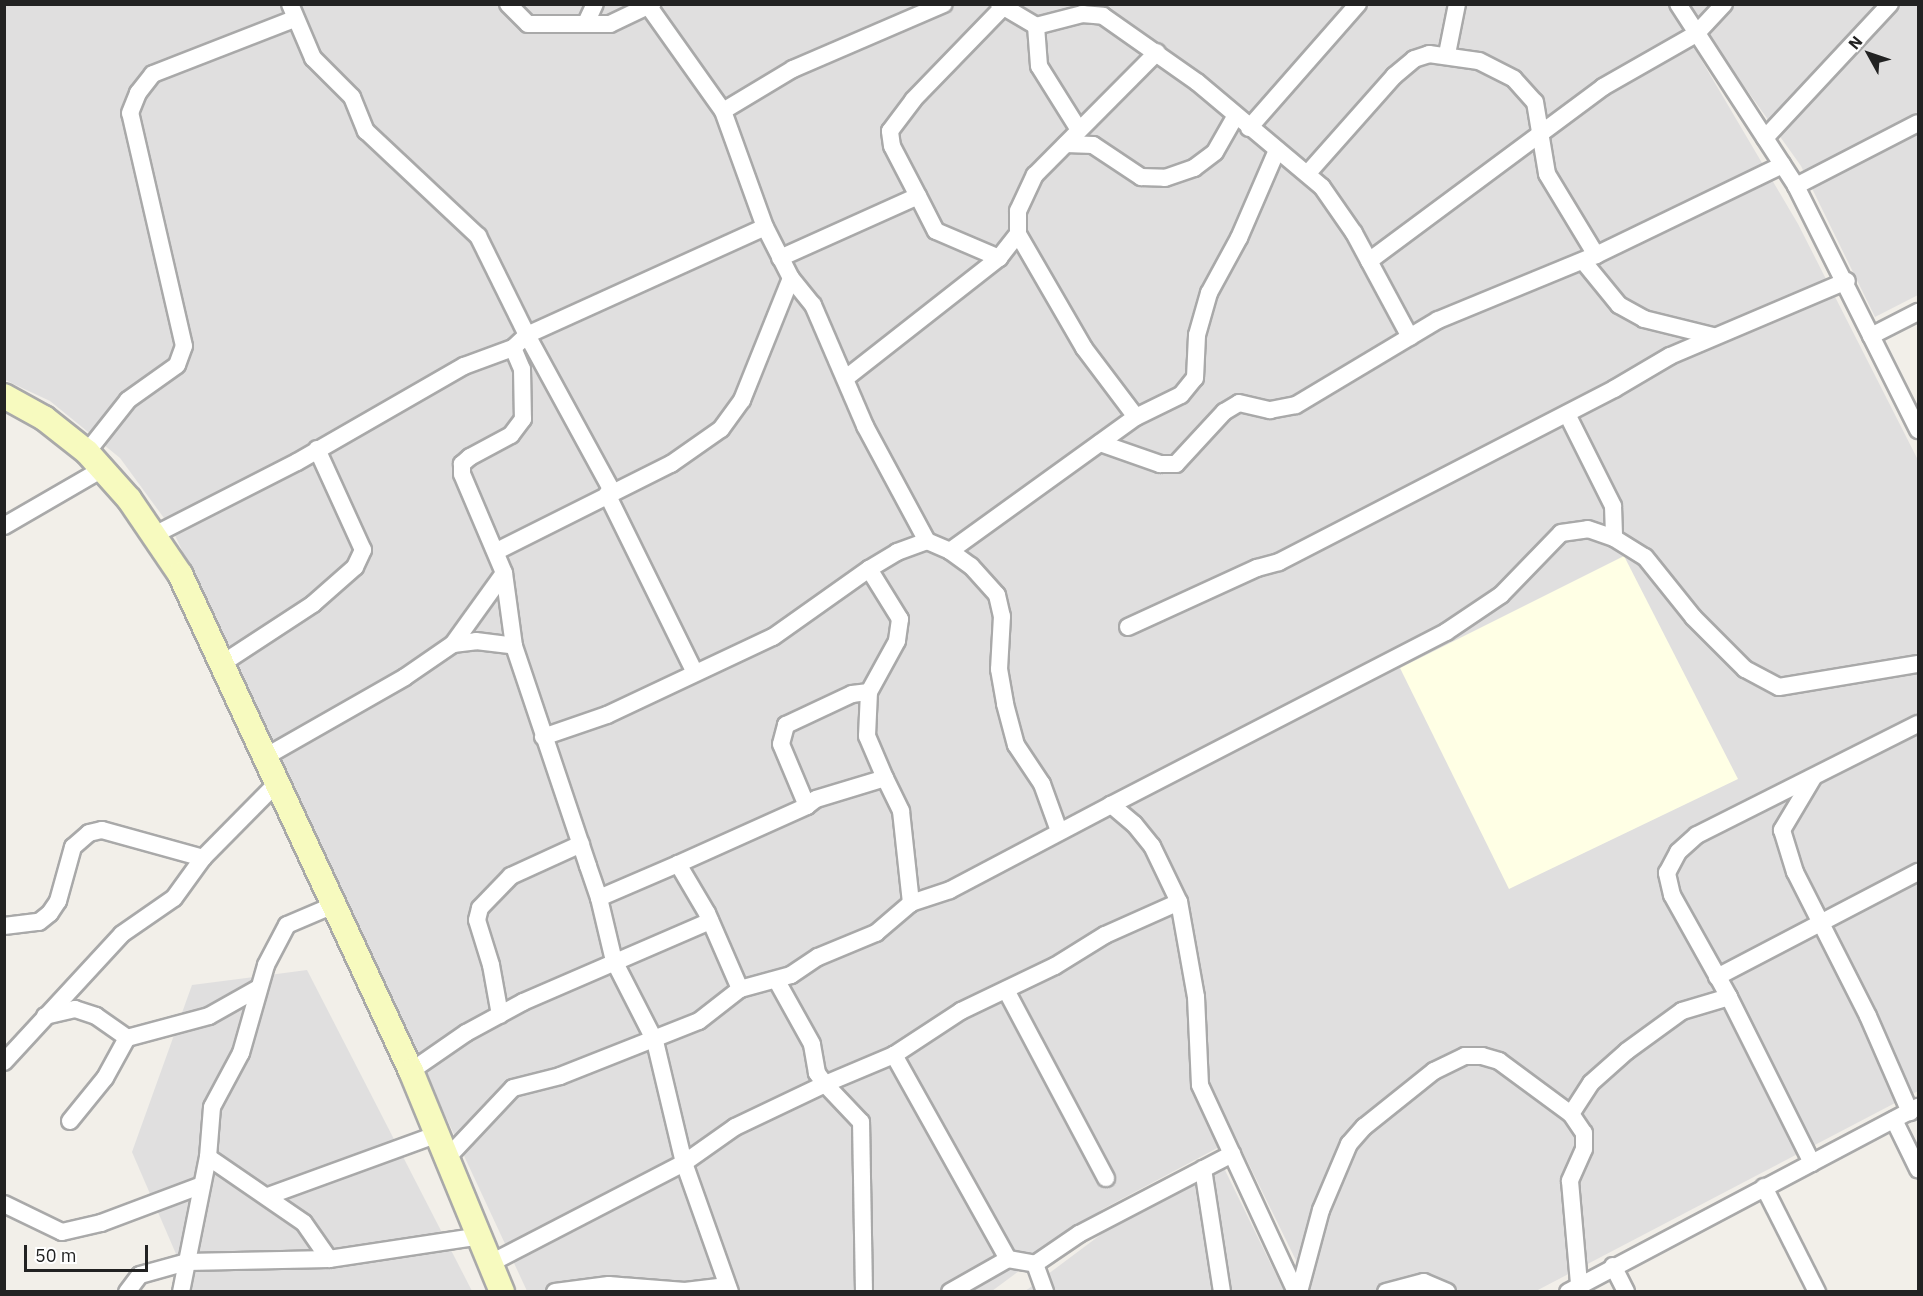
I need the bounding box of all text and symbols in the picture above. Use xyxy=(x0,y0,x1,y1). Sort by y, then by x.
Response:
north arrow xyxy=(1839,24,1899,84)
text: N xyxy=(1844,32,1867,53)
scale bar xyxy=(27,1233,152,1271)
text: 50 m xyxy=(35,1244,77,1267)

